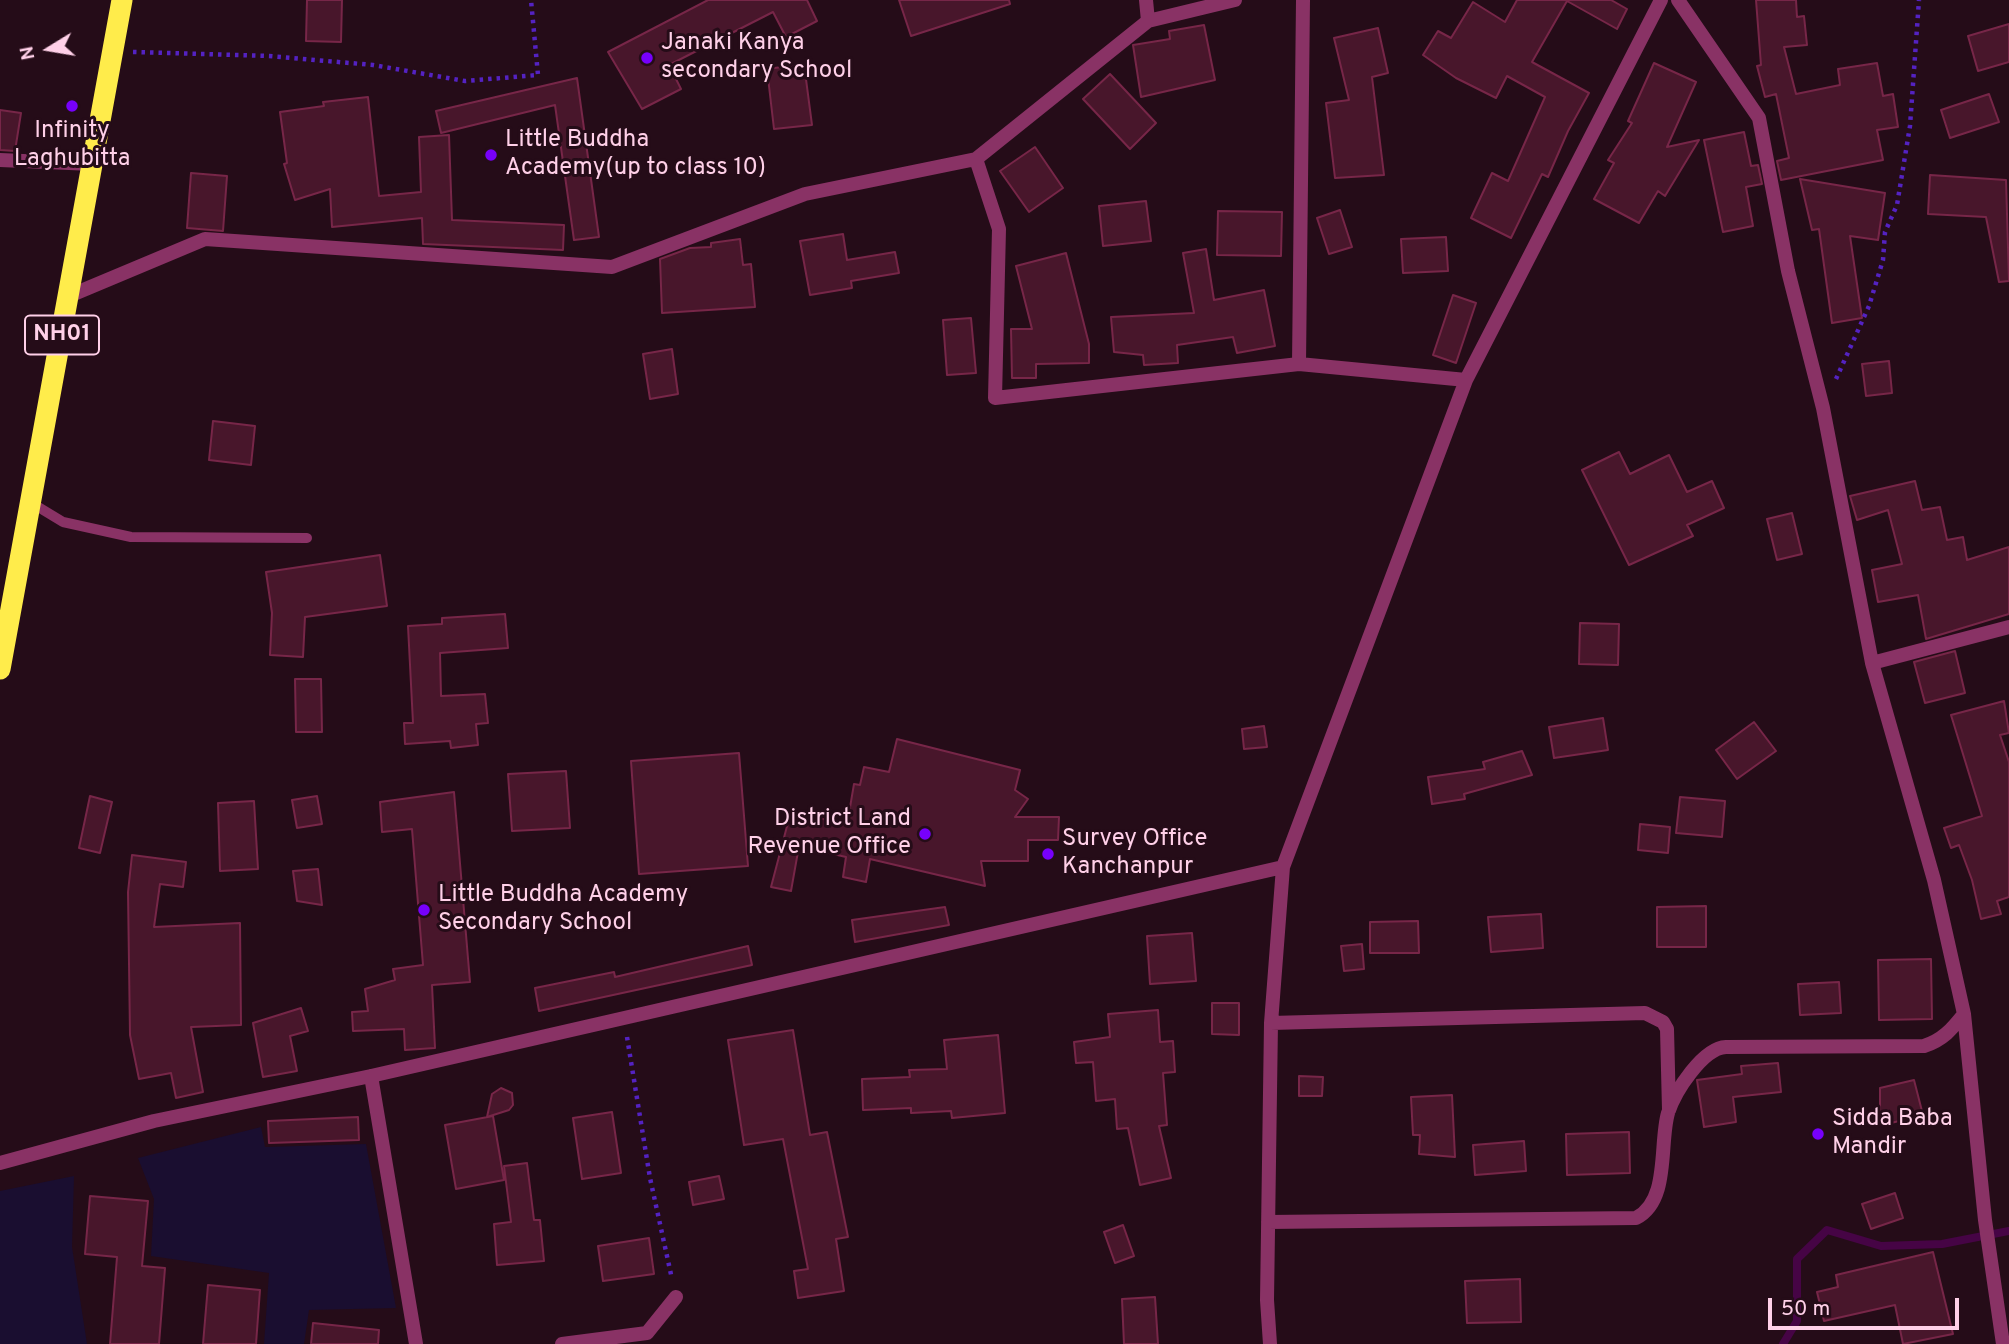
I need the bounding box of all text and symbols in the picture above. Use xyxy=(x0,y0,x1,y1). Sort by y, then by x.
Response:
north arrow xyxy=(14,14,84,84)
place label: Janaki Kanya secondary School xyxy=(661,30,852,86)
text: N xyxy=(15,44,41,62)
marker: Janaki Kanya secondary School xyxy=(639,50,655,66)
marker: Infinity Laghubitta xyxy=(64,98,80,114)
place label: Infinity Laghubitta xyxy=(14,118,130,174)
place label: Little Buddha Academy(up to class 10) xyxy=(505,127,766,183)
marker: Little Buddha Academy(up to class 10) xyxy=(483,147,499,163)
road number: NH01 xyxy=(25,316,99,354)
place label: District Land Revenue Office xyxy=(748,806,911,862)
marker: District Land Revenue Office xyxy=(917,826,933,842)
place label: Survey Office Kanchanpur xyxy=(1062,826,1207,882)
marker: Survey Office Kanchanpur xyxy=(1040,846,1056,862)
place label: Little Buddha Academy Secondary School xyxy=(438,882,688,938)
marker: Little Buddha Academy Secondary School xyxy=(416,902,432,918)
place label: Sidda Baba Mandir xyxy=(1832,1106,1953,1162)
marker: Sidda Baba Mandir xyxy=(1810,1126,1826,1142)
scale bar xyxy=(1771,1284,1962,1328)
text: 50 m xyxy=(1781,1296,1830,1323)

